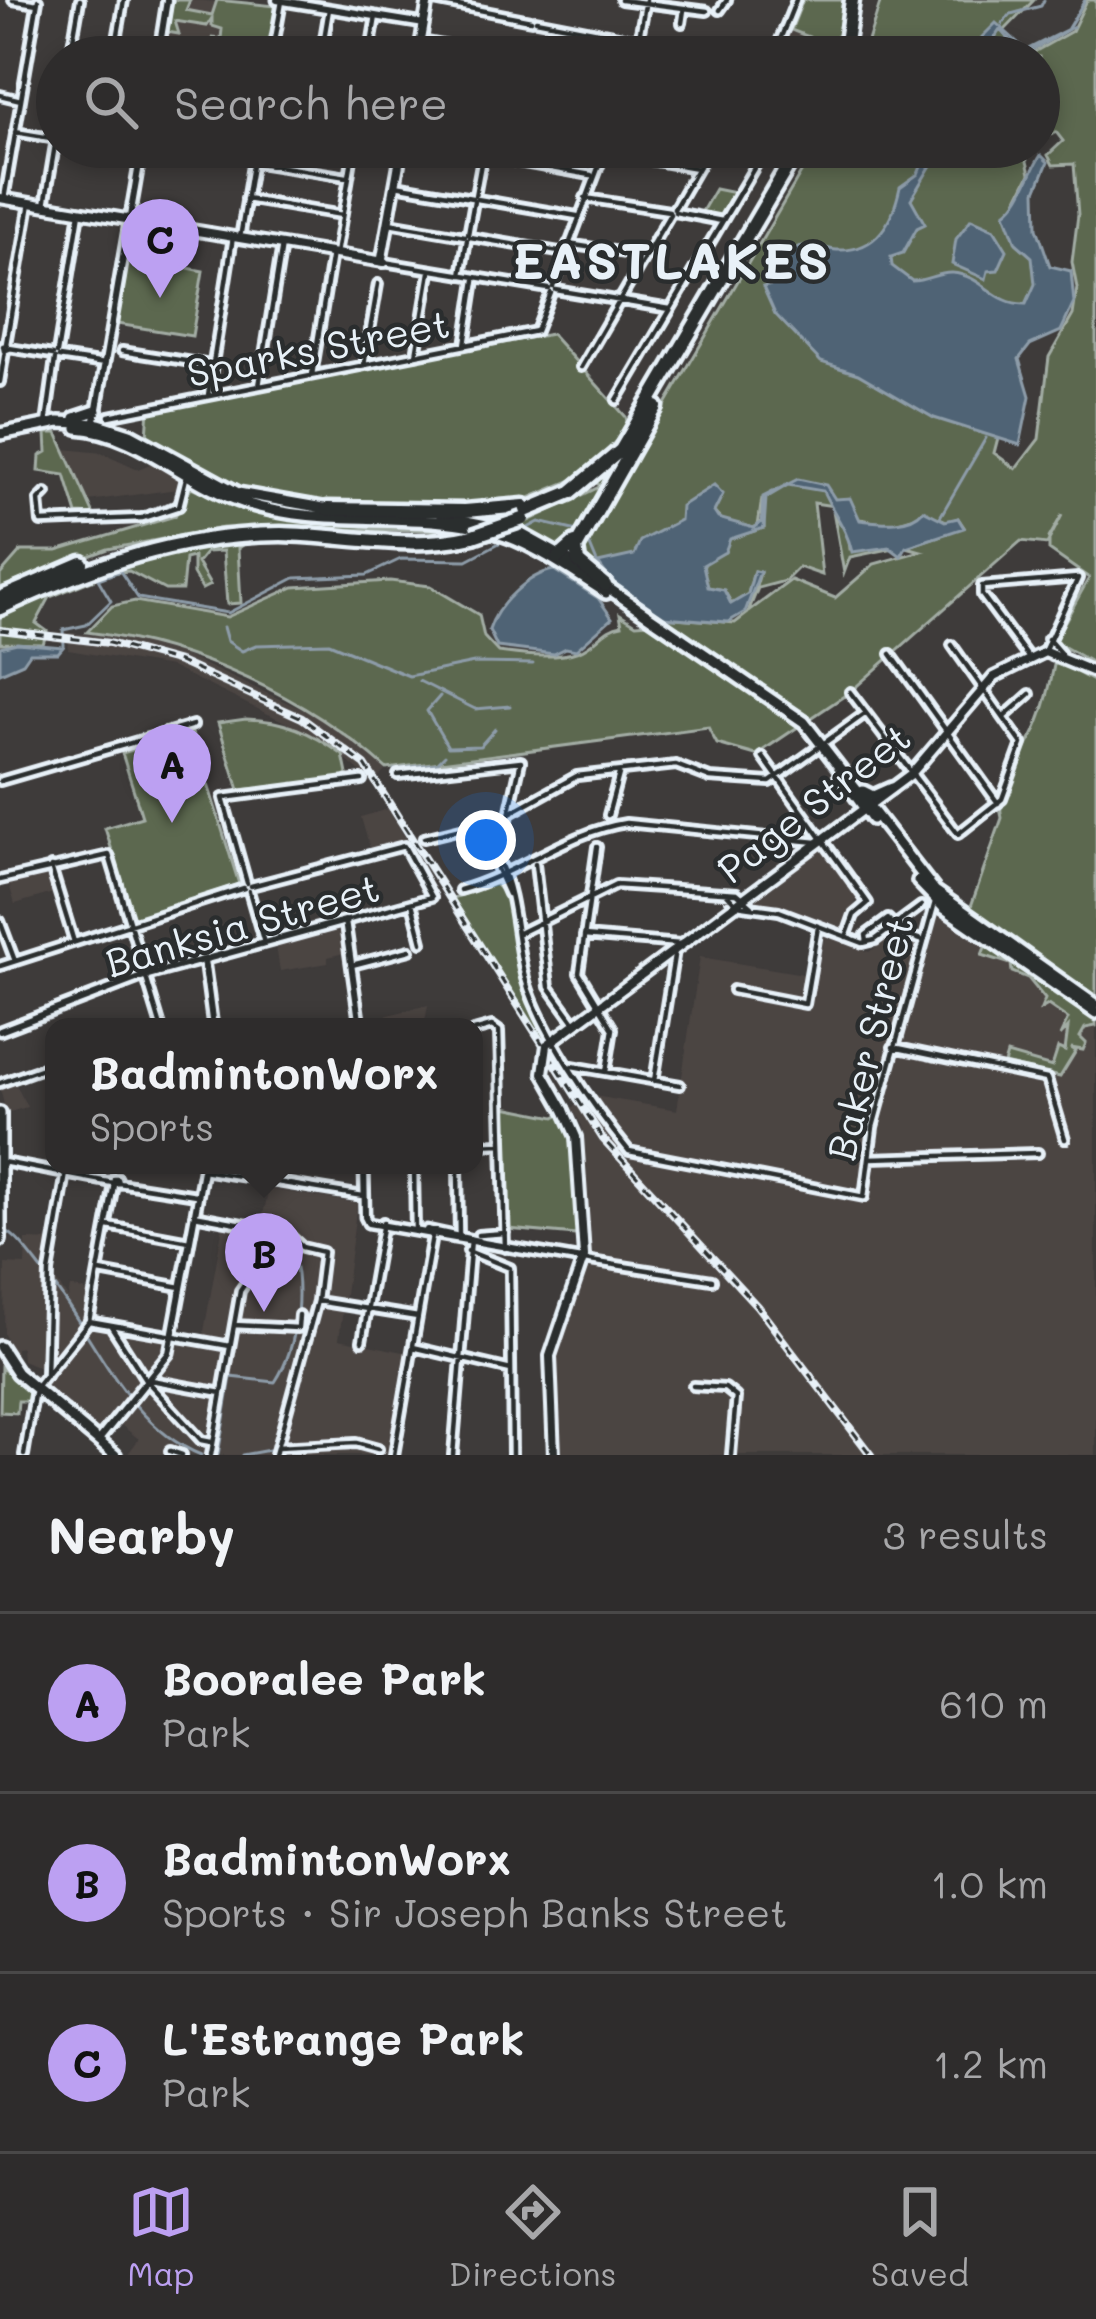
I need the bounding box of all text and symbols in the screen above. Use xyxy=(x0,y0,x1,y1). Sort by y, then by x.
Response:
search box xyxy=(36,36,1060,168)
icon: search xyxy=(78,69,144,135)
text: Search here xyxy=(174,73,448,131)
pin: C xyxy=(121,199,199,298)
district label: EASTLAKES xyxy=(512,225,832,292)
street label: Sparks Street xyxy=(182,297,454,397)
street label: Page Street xyxy=(706,711,921,894)
pin: A xyxy=(133,724,211,823)
your location xyxy=(456,810,516,870)
street label: Banksia Street xyxy=(99,861,385,987)
street label: Baker Street xyxy=(814,911,924,1165)
popup xyxy=(45,1018,483,1174)
text: BadmintonWorx xyxy=(89,1042,439,1100)
text: Sports xyxy=(89,1100,214,1151)
pin: B xyxy=(225,1213,303,1312)
text: Nearby xyxy=(48,1500,235,1567)
text: 3 results xyxy=(883,1508,1048,1559)
text: Booralee Park xyxy=(162,1648,486,1706)
text: A xyxy=(73,1677,101,1728)
text: 610 m xyxy=(939,1677,1048,1728)
text: Park xyxy=(162,1706,250,1757)
text: BadmintonWorx xyxy=(162,1828,511,1886)
text: B xyxy=(74,1857,100,1908)
text: 1.0 km xyxy=(931,1857,1048,1908)
text: Sports · Sir Joseph Banks Street xyxy=(162,1886,787,1937)
text: L'Estrange Park xyxy=(162,2008,524,2066)
text: C xyxy=(73,2037,101,2088)
text: 1.2 km xyxy=(933,2037,1048,2088)
text: Park xyxy=(162,2066,250,2117)
tab: Map xyxy=(127,2179,194,2294)
tab: Directions xyxy=(449,2179,616,2294)
tab: Saved xyxy=(871,2179,969,2294)

